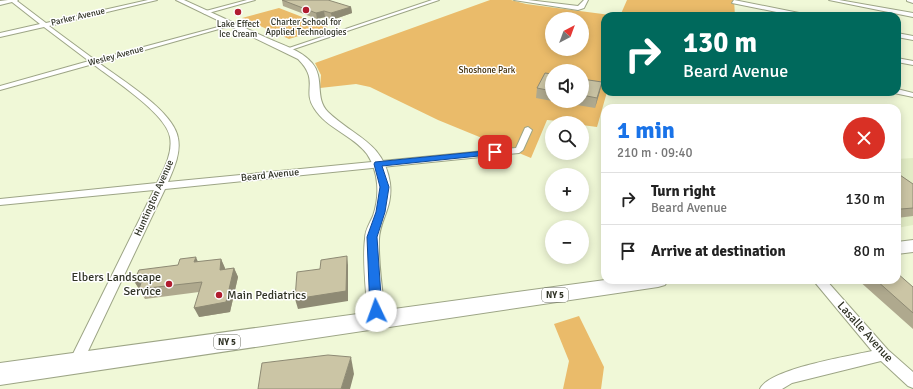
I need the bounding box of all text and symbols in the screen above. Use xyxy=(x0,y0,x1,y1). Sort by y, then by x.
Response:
street label: Parker Avenue xyxy=(50,5,107,29)
marker: Charter School for Applied Technologies xyxy=(301,5,311,15)
marker: Lake Effect Ice Cream xyxy=(233,7,243,17)
north arrow xyxy=(545,12,589,56)
map controls xyxy=(545,12,589,264)
place label: Charter School for Applied Technologies xyxy=(265,17,347,38)
place label: Lake Effect Ice Cream xyxy=(217,19,259,40)
text: 130 m xyxy=(683,26,757,60)
icon: right xyxy=(617,28,669,80)
street label: Wesley Avenue xyxy=(87,43,145,69)
text: Beard Avenue xyxy=(683,60,788,82)
button: sound xyxy=(545,64,589,108)
park label: Shoshone Park xyxy=(459,65,516,76)
text: 1 min xyxy=(617,115,675,145)
button: search xyxy=(545,116,589,160)
button: close xyxy=(843,117,885,159)
pin xyxy=(478,135,512,169)
icon: arrive xyxy=(484,141,506,163)
text: 210 m · 09:40 xyxy=(617,145,693,161)
street label: Huntington Avenue xyxy=(132,158,176,238)
street label: Beard Avenue xyxy=(240,166,300,184)
button: + xyxy=(545,168,589,212)
text: Turn right xyxy=(651,182,716,200)
icon: right xyxy=(617,188,639,210)
text: 130 m xyxy=(845,190,885,208)
text: Beard Avenue xyxy=(651,200,727,216)
button: − xyxy=(545,220,589,264)
icon: arrive xyxy=(617,240,639,262)
text: Arrive at destination xyxy=(651,242,786,260)
text: 80 m xyxy=(854,242,885,260)
place label: Elbers Landscape Service xyxy=(72,270,161,299)
marker: Elbers Landscape Service xyxy=(164,279,174,289)
place label: Main Pediatrics xyxy=(227,288,306,303)
road number: NY 5 xyxy=(542,288,568,302)
marker: Main Pediatrics xyxy=(214,290,224,300)
position arrow xyxy=(355,290,397,332)
street label: Lasalle Avenue xyxy=(834,299,896,365)
road number: NY 5 xyxy=(214,335,240,349)

